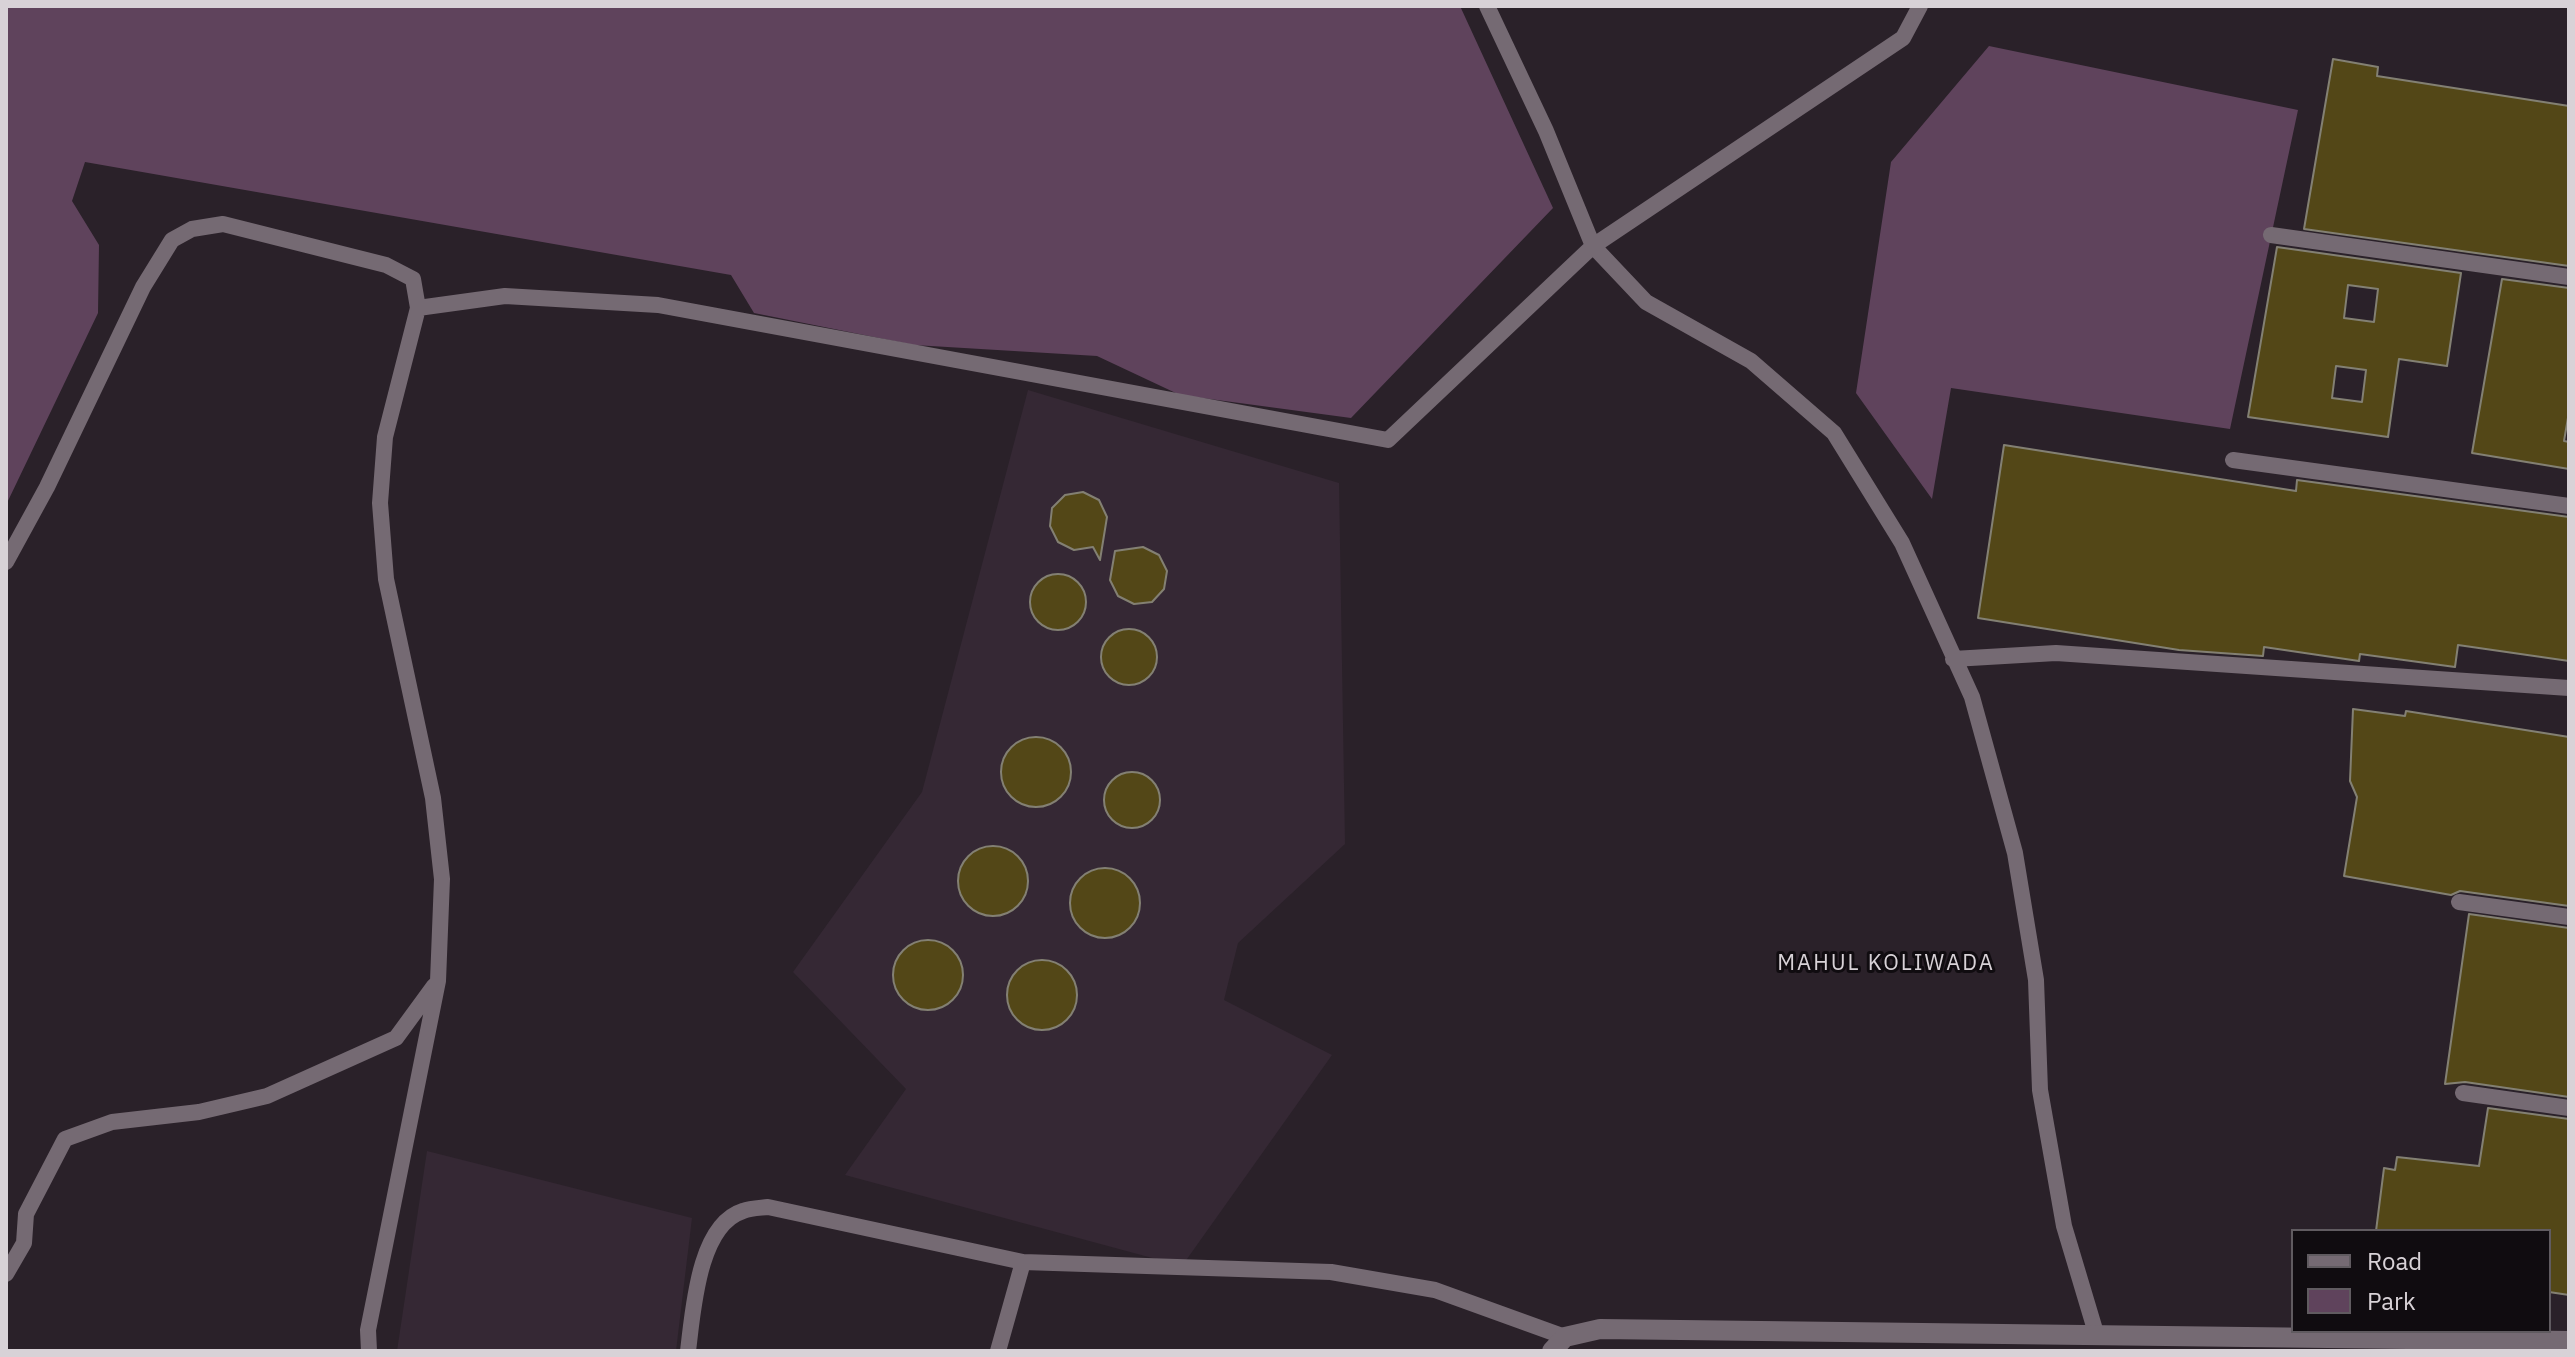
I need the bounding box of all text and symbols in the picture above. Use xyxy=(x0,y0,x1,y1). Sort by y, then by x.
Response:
district label: MAHUL KOLIWADA xyxy=(1777,951,1995,977)
legend xyxy=(2291,1229,2551,1333)
text: Road xyxy=(2367,1245,2422,1277)
text: Park xyxy=(2367,1285,2416,1317)

